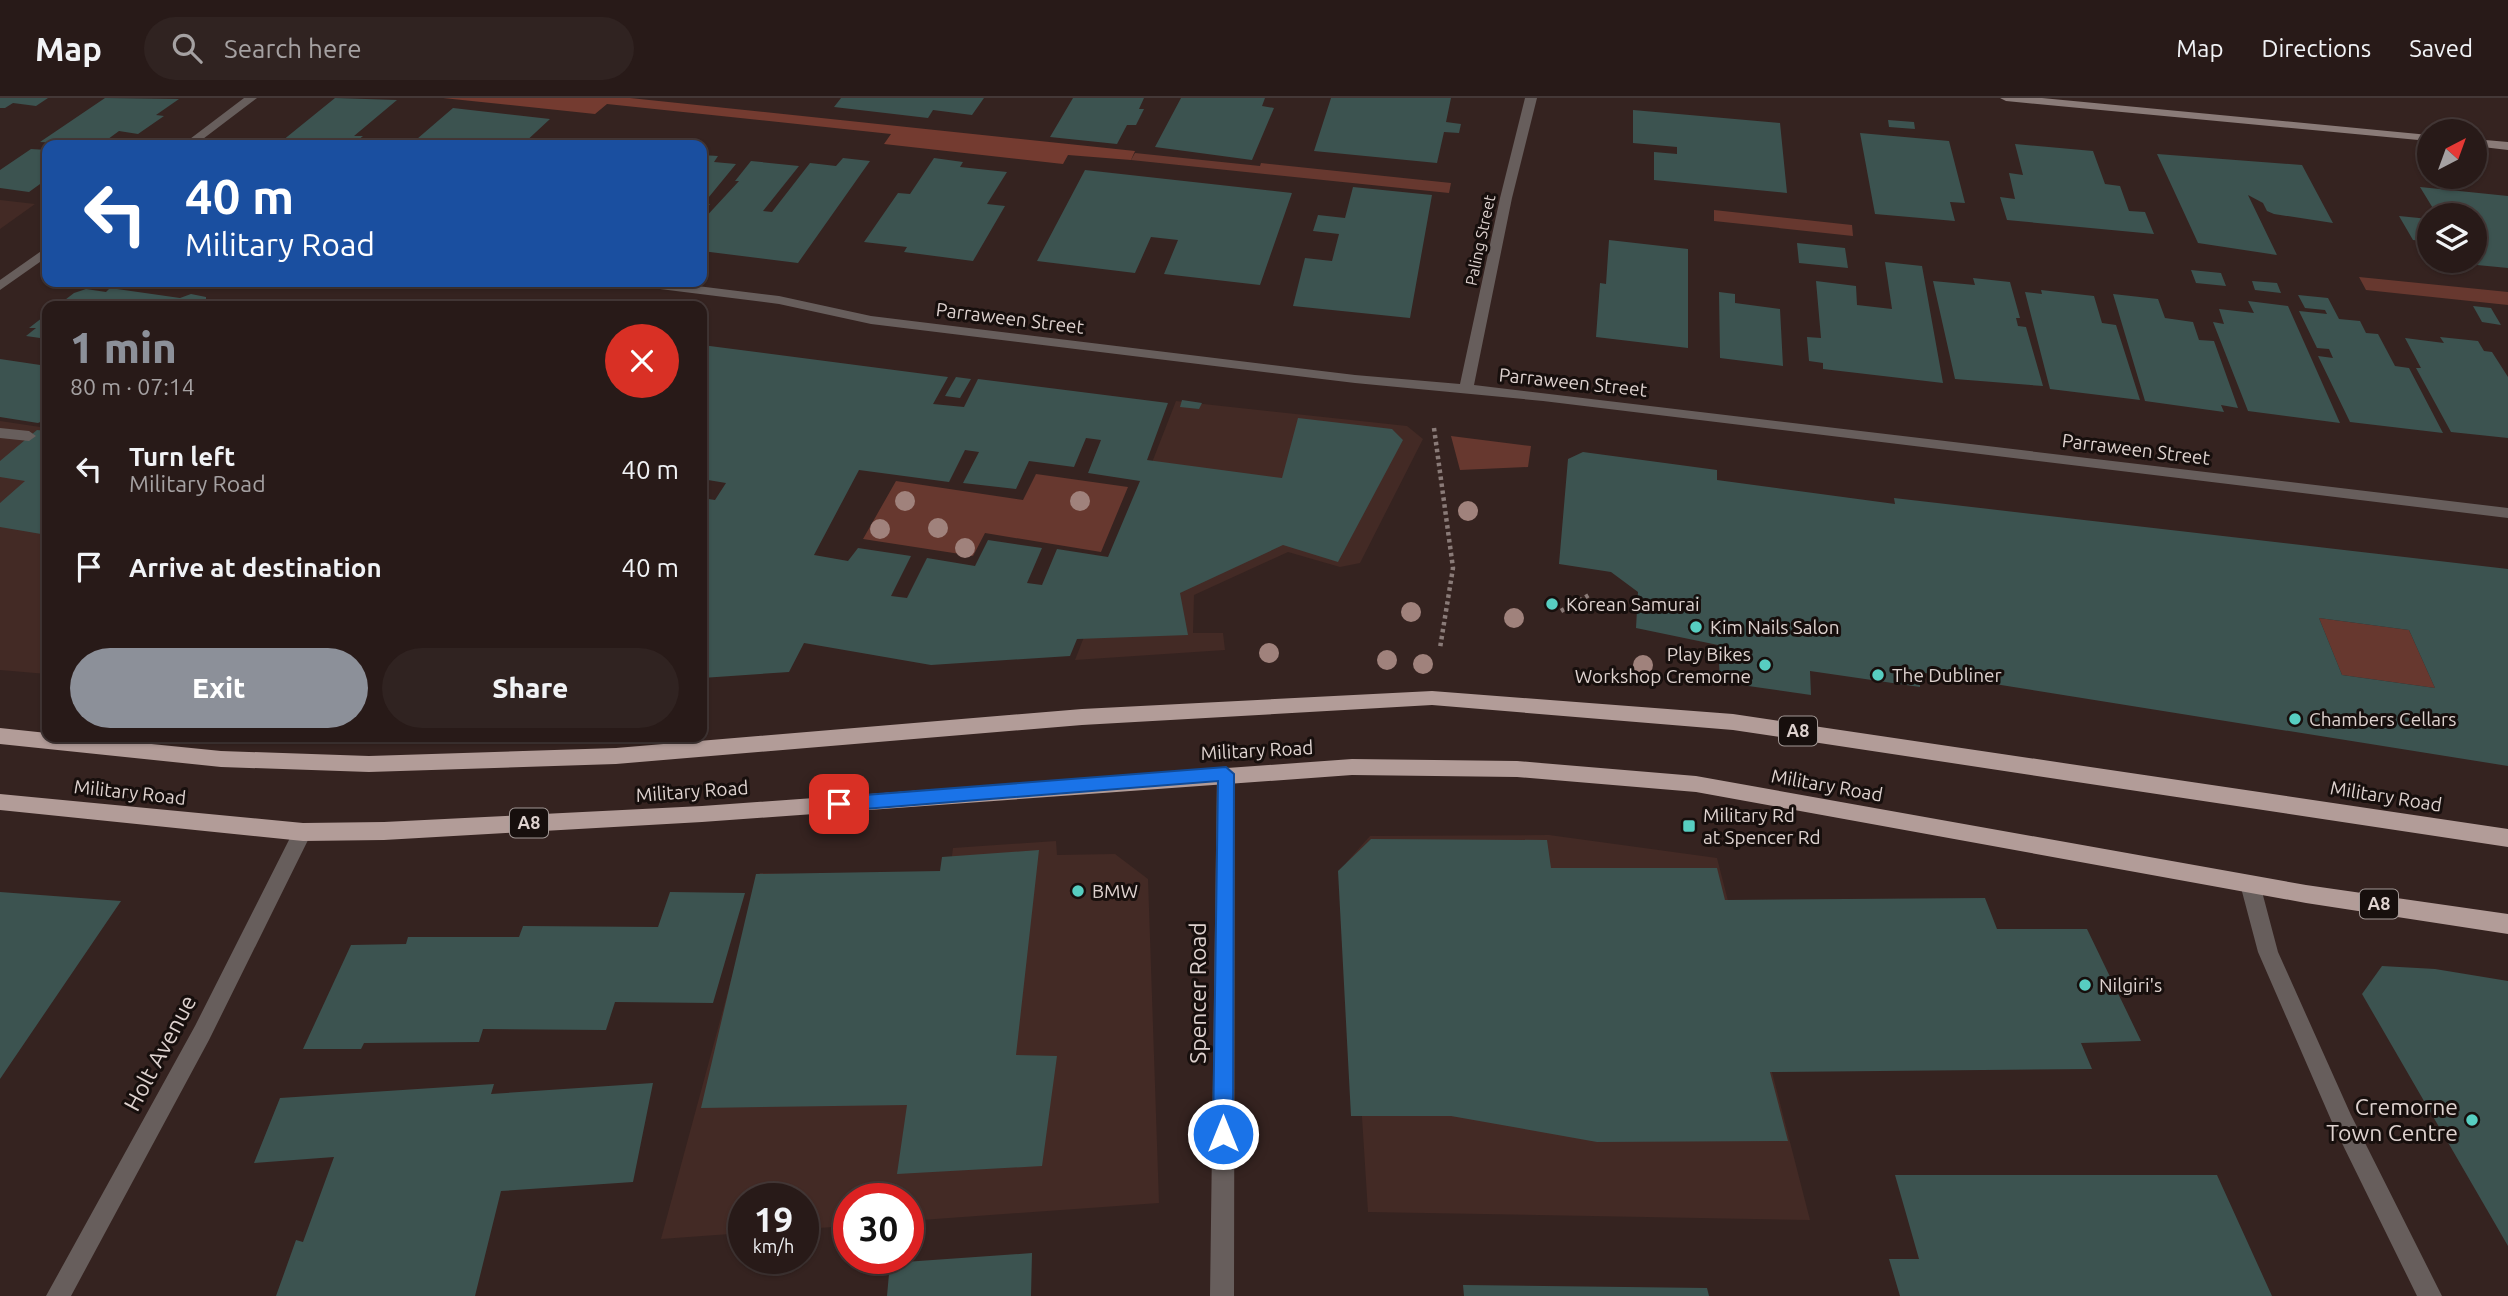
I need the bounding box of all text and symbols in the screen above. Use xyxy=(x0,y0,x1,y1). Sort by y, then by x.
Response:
search box xyxy=(144,17,634,80)
icon: search xyxy=(168,29,206,67)
text: Map xyxy=(35,30,102,67)
text: Search here xyxy=(224,34,362,63)
text: Map xyxy=(2176,35,2223,62)
text: Directions xyxy=(2261,35,2371,62)
text: Saved xyxy=(2409,35,2473,62)
north arrow xyxy=(2417,119,2487,189)
map controls xyxy=(2417,119,2487,273)
icon: left xyxy=(70,168,161,259)
text: 40 m xyxy=(185,168,294,223)
street label: Paling Street xyxy=(1462,192,1499,287)
button: layers xyxy=(2417,203,2487,273)
text: Military Road xyxy=(185,226,375,262)
street label: Parraween Street xyxy=(935,298,1086,338)
text: 1 min xyxy=(70,324,177,371)
button: close xyxy=(605,324,679,398)
street label: Parraween Street xyxy=(1498,363,1649,401)
text: 80 m · 07:14 xyxy=(70,374,195,399)
street label: Parraween Street xyxy=(2061,429,2212,469)
text: Turn left xyxy=(129,442,235,471)
icon: left xyxy=(70,450,108,488)
text: 40 m xyxy=(621,455,679,484)
text: Military Road xyxy=(129,471,266,496)
icon: arrive xyxy=(70,548,108,586)
text: Arrive at destination xyxy=(129,553,382,582)
text: 40 m xyxy=(621,553,679,582)
place label: Korean Samurai xyxy=(1566,593,1700,615)
marker: Korean Samurai xyxy=(1544,596,1560,612)
place label: Kim Nails Salon xyxy=(1710,616,1840,638)
marker: Kim Nails Salon xyxy=(1688,619,1704,635)
place label: Play Bikes Workshop Cremorne xyxy=(1575,643,1751,687)
button: Exit xyxy=(70,648,368,728)
button: Share xyxy=(382,648,679,728)
marker: Play Bikes Workshop Cremorne xyxy=(1757,657,1773,673)
place label: The Dubliner xyxy=(1892,664,2002,686)
marker: The Dubliner xyxy=(1870,667,1886,683)
place label: Chambers Cellars xyxy=(2309,708,2456,730)
marker: Chambers Cellars xyxy=(2287,711,2303,727)
road number: A8 xyxy=(1779,716,1817,746)
street label: Military Road xyxy=(1200,736,1314,764)
street label: Military Road xyxy=(1770,764,1884,806)
pin xyxy=(809,774,869,834)
street label: Military Road xyxy=(73,775,187,809)
street label: Military Road xyxy=(635,776,749,806)
street label: Military Road xyxy=(2329,776,2443,816)
icon: arrive xyxy=(820,785,858,823)
place label: Military Rd at Spencer Rd xyxy=(1703,804,1821,848)
road number: A8 xyxy=(510,808,548,838)
marker: Military Rd at Spencer Rd xyxy=(1681,818,1697,834)
place label: BMW xyxy=(1092,880,1138,902)
marker: BMW xyxy=(1070,883,1086,899)
road number: A8 xyxy=(2360,890,2398,918)
street label: Spencer Road xyxy=(1185,922,1210,1064)
place label: Nilgiri's xyxy=(2099,974,2162,996)
marker: Nilgiri's xyxy=(2077,977,2093,993)
street label: Holt Avenue xyxy=(119,991,200,1115)
place label: Cremorne Town Centre xyxy=(2326,1094,2458,1145)
position arrow xyxy=(1186,1097,1260,1171)
marker: Cremorne Town Centre xyxy=(2464,1112,2480,1128)
speed limit sign: 30 xyxy=(833,1183,924,1274)
text: 19 xyxy=(754,1199,793,1239)
text: km/h xyxy=(753,1236,794,1256)

